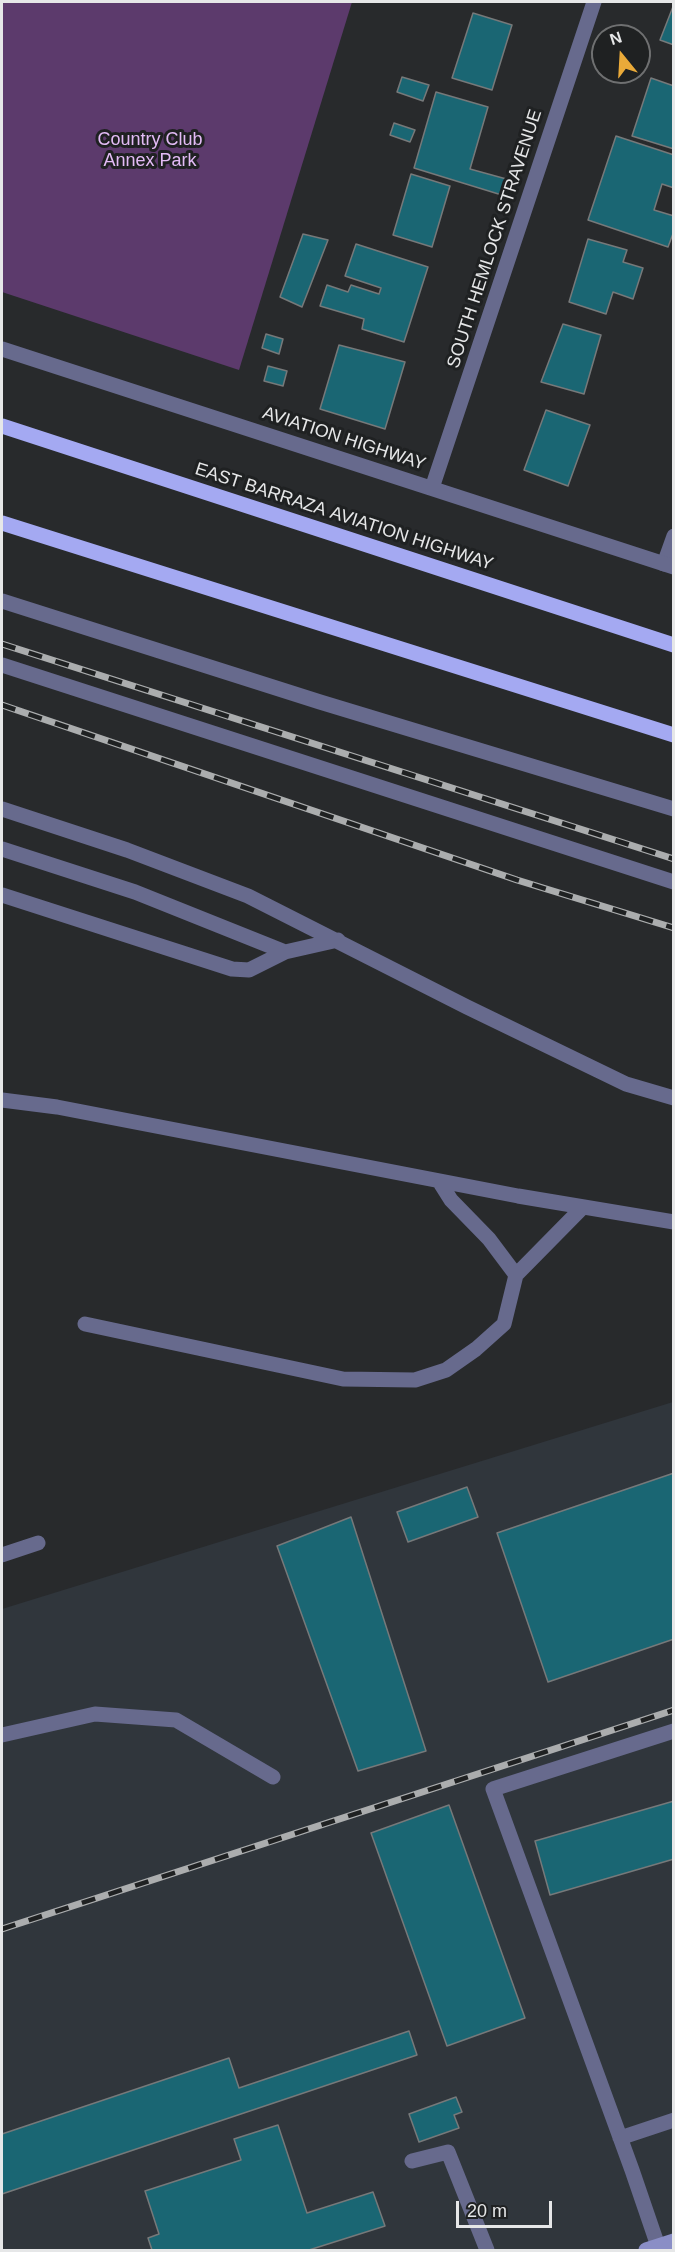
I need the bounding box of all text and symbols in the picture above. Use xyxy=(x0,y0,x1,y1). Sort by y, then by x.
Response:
north arrow xyxy=(591,24,651,84)
text: N xyxy=(608,28,624,48)
street label: SOUTH HEMLOCK STRAVENUE xyxy=(443,107,547,371)
park label: Country Club Annex Park xyxy=(97,129,203,172)
street label: AVIATION HIGHWAY xyxy=(260,402,428,476)
street label: EAST BARRAZA AVIATION HIGHWAY xyxy=(192,458,496,576)
scale bar xyxy=(459,2189,555,2227)
text: 20 m xyxy=(467,2201,507,2221)

